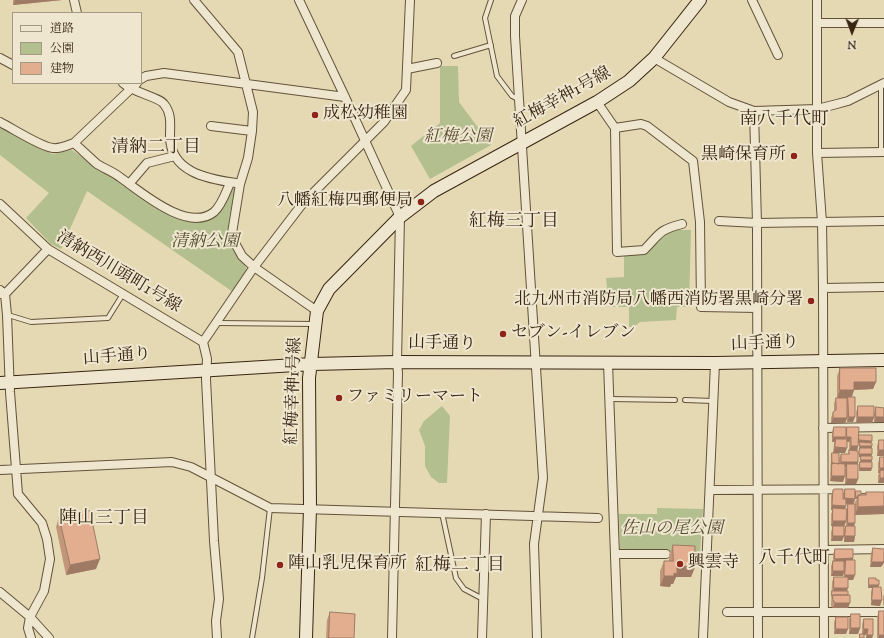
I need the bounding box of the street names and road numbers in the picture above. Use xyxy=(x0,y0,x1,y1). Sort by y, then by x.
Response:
street label: 紅梅幸神1号線 xyxy=(511,64,615,134)
street label: 清納西川頭町1号線 xyxy=(52,228,184,318)
street label: 山手通り xyxy=(408,334,476,356)
street label: 山手通り xyxy=(731,334,799,356)
street label: 紅梅幸神1号線 xyxy=(283,337,307,445)
street label: 山手通り xyxy=(82,345,152,371)

